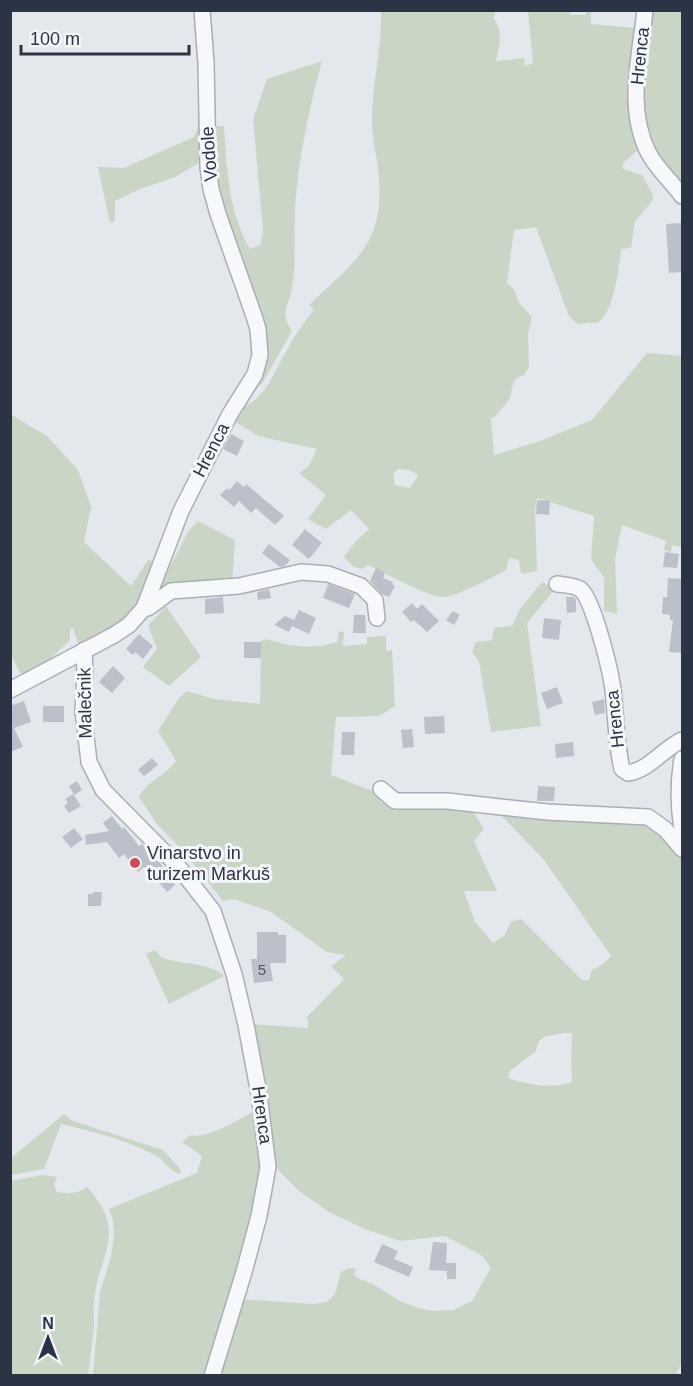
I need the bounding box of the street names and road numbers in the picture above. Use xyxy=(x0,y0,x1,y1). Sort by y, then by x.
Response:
street label: Hrenca xyxy=(627,25,653,86)
street label: Vodole xyxy=(197,126,221,182)
street label: Hrenca xyxy=(189,419,234,480)
street label: Malečnik xyxy=(74,666,96,739)
street label: Hrenca xyxy=(602,688,628,749)
street label: Hrenca xyxy=(248,1085,276,1146)

